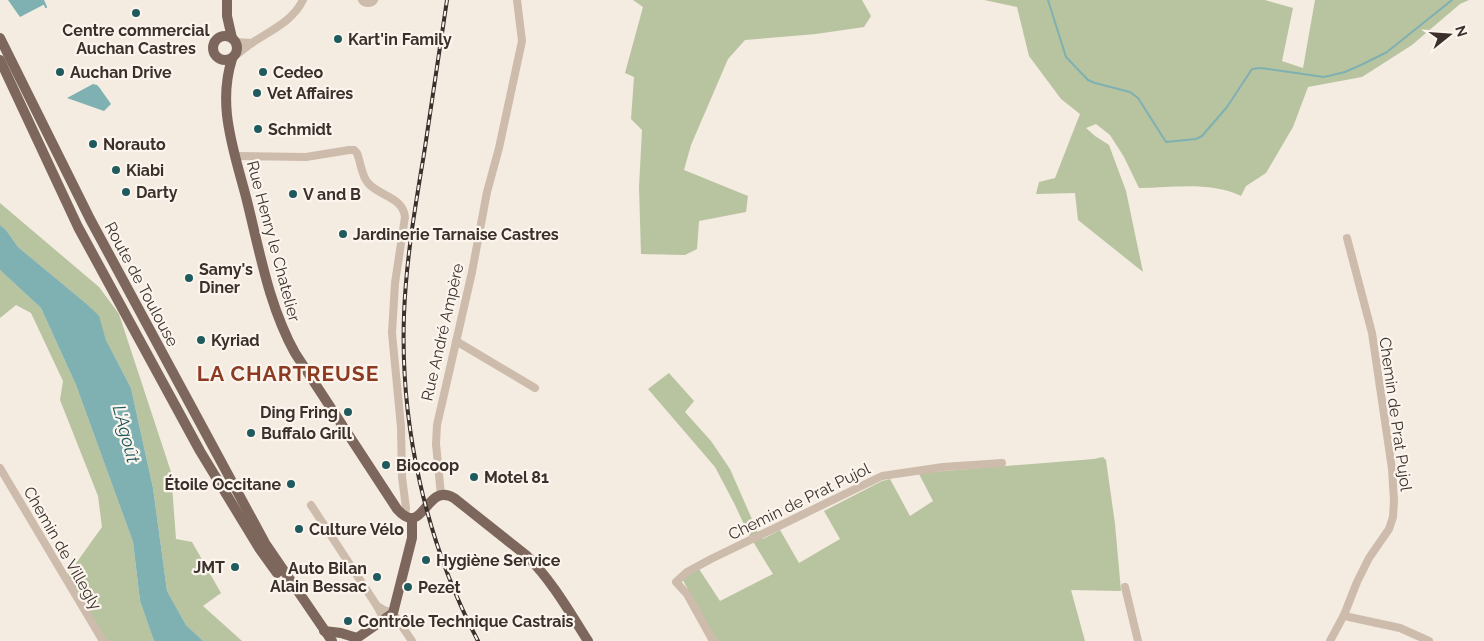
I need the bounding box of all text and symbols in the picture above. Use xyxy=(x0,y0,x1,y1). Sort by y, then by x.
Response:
marker: Centre commercial Auchan Castres xyxy=(130,7,142,19)
north arrow xyxy=(1424,10,1474,60)
place label: Centre commercial Auchan Castres xyxy=(62,21,211,58)
text: N xyxy=(1452,24,1471,39)
place label: Kart'in Family xyxy=(348,30,452,49)
marker: Kart'in Family xyxy=(332,33,344,45)
place label: Auchan Drive xyxy=(70,63,172,82)
place label: Cedeo xyxy=(273,63,323,82)
marker: Auchan Drive xyxy=(54,66,66,78)
marker: Cedeo xyxy=(257,66,269,78)
place label: Vet Affaires xyxy=(267,84,353,103)
marker: Vet Affaires xyxy=(251,87,263,99)
place label: Schmidt xyxy=(268,120,332,139)
marker: Schmidt xyxy=(252,123,264,135)
place label: Norauto xyxy=(103,135,166,154)
marker: Norauto xyxy=(87,138,99,150)
street label: Rue Henry le Chatelier xyxy=(243,159,304,324)
place label: Kiabi xyxy=(126,161,164,180)
marker: Kiabi xyxy=(110,164,122,176)
place label: Darty xyxy=(136,183,178,202)
place label: V and B xyxy=(303,185,361,204)
marker: Darty xyxy=(120,186,132,198)
marker: V and B xyxy=(287,188,299,200)
street label: Route de Toulouse xyxy=(101,219,182,350)
place label: Jardinerie Tarnaise Castres xyxy=(353,225,559,244)
marker: Jardinerie Tarnaise Castres xyxy=(337,228,349,240)
place label: Samy's Diner xyxy=(199,260,253,297)
street label: Rue André Ampère xyxy=(417,261,468,403)
marker: Samy's Diner xyxy=(183,272,195,284)
place label: Kyriad xyxy=(211,331,260,350)
marker: Kyriad xyxy=(195,334,207,346)
street label: Chemin de Prat Pujol xyxy=(1375,336,1416,493)
district label: LA CHARTREUSE xyxy=(197,361,379,386)
water label: L'Agoût xyxy=(109,403,144,465)
place label: Ding Fring xyxy=(260,403,338,422)
marker: Ding Fring xyxy=(342,406,354,418)
place label: Buffalo Grill xyxy=(261,424,353,443)
marker: Buffalo Grill xyxy=(245,427,257,439)
place label: Biocoop xyxy=(396,456,459,475)
marker: Biocoop xyxy=(380,459,392,471)
street label: Chemin de Prat Pujol xyxy=(725,459,874,544)
place label: Motel 81 xyxy=(484,468,549,487)
marker: Motel 81 xyxy=(468,471,480,483)
place label: Étoile Occitane xyxy=(164,474,281,494)
marker: Étoile Occitane xyxy=(285,478,297,490)
street label: Chemin de Villegly xyxy=(20,483,106,614)
place label: Culture Vélo xyxy=(309,520,404,539)
marker: Culture Vélo xyxy=(293,523,305,535)
place label: Hygiène Service xyxy=(436,551,561,570)
marker: Hygiène Service xyxy=(420,554,432,566)
place label: JMT xyxy=(193,558,225,577)
place label: Auto Bilan Alain Bessac xyxy=(270,559,367,596)
marker: JMT xyxy=(229,561,241,573)
marker: Auto Bilan Alain Bessac xyxy=(371,571,383,583)
place label: Pezet xyxy=(418,578,461,597)
marker: Pezet xyxy=(402,581,414,593)
place label: Contrôle Technique Castrais xyxy=(358,612,574,631)
marker: Contrôle Technique Castrais xyxy=(342,615,354,627)

